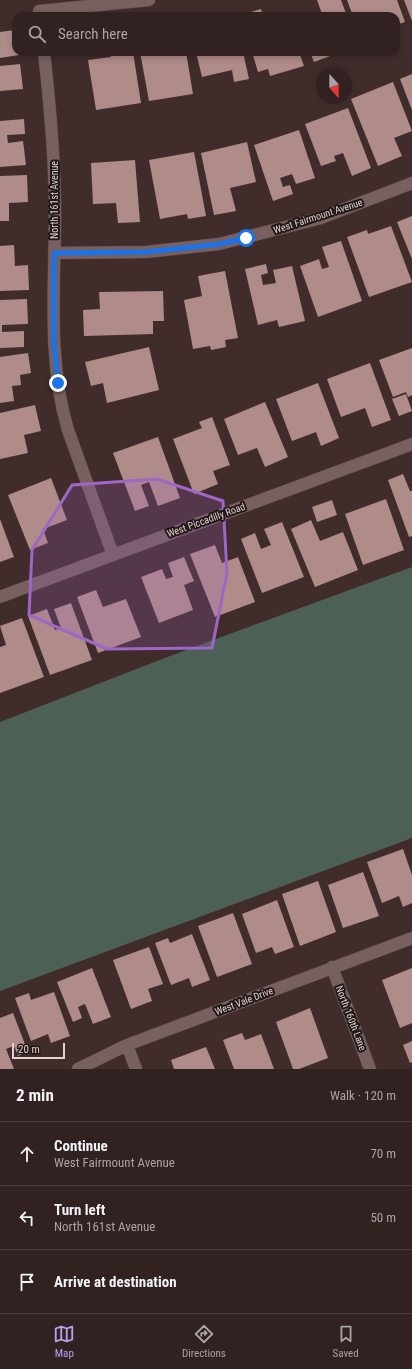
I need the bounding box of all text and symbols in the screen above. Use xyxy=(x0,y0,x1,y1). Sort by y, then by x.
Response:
search box xyxy=(12,12,400,56)
icon: search xyxy=(26,23,48,45)
text: Search here xyxy=(58,25,128,43)
north arrow xyxy=(316,68,352,104)
street label: North 161st Avenue xyxy=(49,161,60,239)
street label: West Fairmount Avenue xyxy=(272,196,364,236)
route start xyxy=(237,229,255,247)
route end xyxy=(49,374,67,392)
street label: West Piccadilly Road xyxy=(165,501,247,539)
street label: North 160th Lane xyxy=(334,984,369,1052)
street label: West Vale Drive xyxy=(213,985,275,1017)
scale bar xyxy=(12,1041,65,1060)
text: 20 m xyxy=(18,1043,40,1056)
text: 2 min xyxy=(16,1085,54,1105)
text: Walk · 120 m xyxy=(330,1088,396,1103)
text: Continue xyxy=(54,1137,108,1155)
icon: ahead xyxy=(16,1143,38,1165)
text: 70 m xyxy=(370,1146,396,1161)
text: West Fairmount Avenue xyxy=(54,1155,175,1170)
text: Turn left xyxy=(54,1201,105,1219)
icon: left xyxy=(16,1207,38,1229)
text: 50 m xyxy=(370,1210,396,1225)
text: North 161st Avenue xyxy=(54,1219,155,1234)
icon: arrive xyxy=(16,1271,38,1293)
text: Arrive at destination xyxy=(54,1273,177,1291)
tab: Map xyxy=(53,1323,75,1360)
tab: Directions xyxy=(182,1323,226,1360)
tab: Saved xyxy=(333,1323,359,1360)

